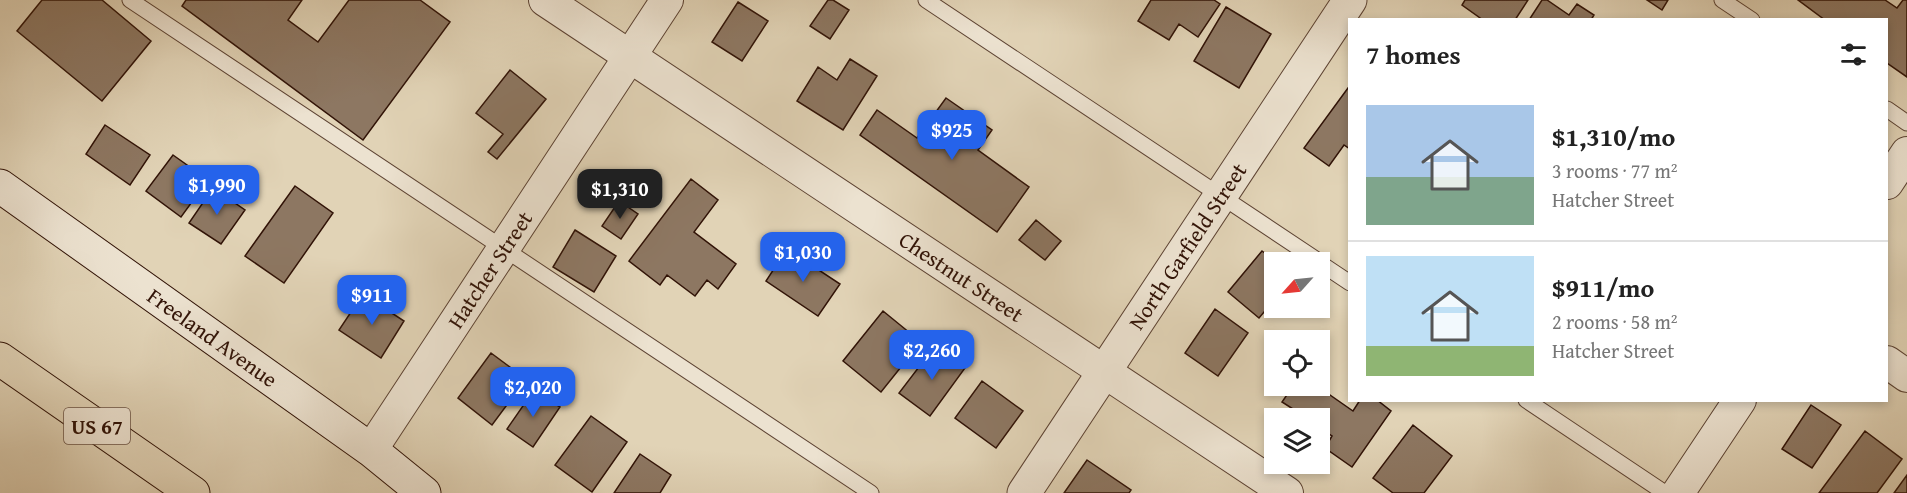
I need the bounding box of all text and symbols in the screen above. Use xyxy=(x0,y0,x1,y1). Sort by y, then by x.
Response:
text: 7 homes xyxy=(1366,35,1461,74)
icon: filters xyxy=(1837,38,1870,71)
pin: $925 xyxy=(916,110,988,161)
text: $925 xyxy=(931,115,973,144)
text: $1,310/mo xyxy=(1552,117,1675,156)
icon: home xyxy=(1414,129,1486,201)
street label: North Garfield Street xyxy=(1120,156,1254,336)
text: 3 rooms · 77 m² xyxy=(1552,156,1678,185)
pin: $1,990 xyxy=(168,165,266,216)
pin: $1,310 xyxy=(571,169,669,220)
text: $1,990 xyxy=(188,170,246,199)
text: $1,310 xyxy=(591,174,649,203)
text: Hatcher Street xyxy=(1552,185,1674,214)
street label: Hatcher Street xyxy=(439,204,540,335)
street label: Chestnut Street xyxy=(893,224,1030,330)
pin: $1,030 xyxy=(754,232,852,283)
text: $1,030 xyxy=(774,237,832,266)
north arrow xyxy=(1264,252,1330,318)
map controls xyxy=(1264,252,1330,474)
text: $911/mo xyxy=(1552,268,1654,307)
pin: $911 xyxy=(336,275,408,326)
street label: Freeland Avenue xyxy=(141,280,284,395)
text: $911 xyxy=(351,280,393,309)
icon: home xyxy=(1414,280,1486,352)
text: 2 rooms · 58 m² xyxy=(1552,307,1678,336)
pin: $2,260 xyxy=(883,330,981,381)
button: locate xyxy=(1264,330,1330,396)
text: $2,260 xyxy=(903,335,961,364)
text: Hatcher Street xyxy=(1552,336,1674,365)
pin: $2,020 xyxy=(484,367,582,418)
text: $2,020 xyxy=(504,372,562,401)
road number: US 67 xyxy=(64,408,130,444)
button: layers xyxy=(1264,408,1330,474)

